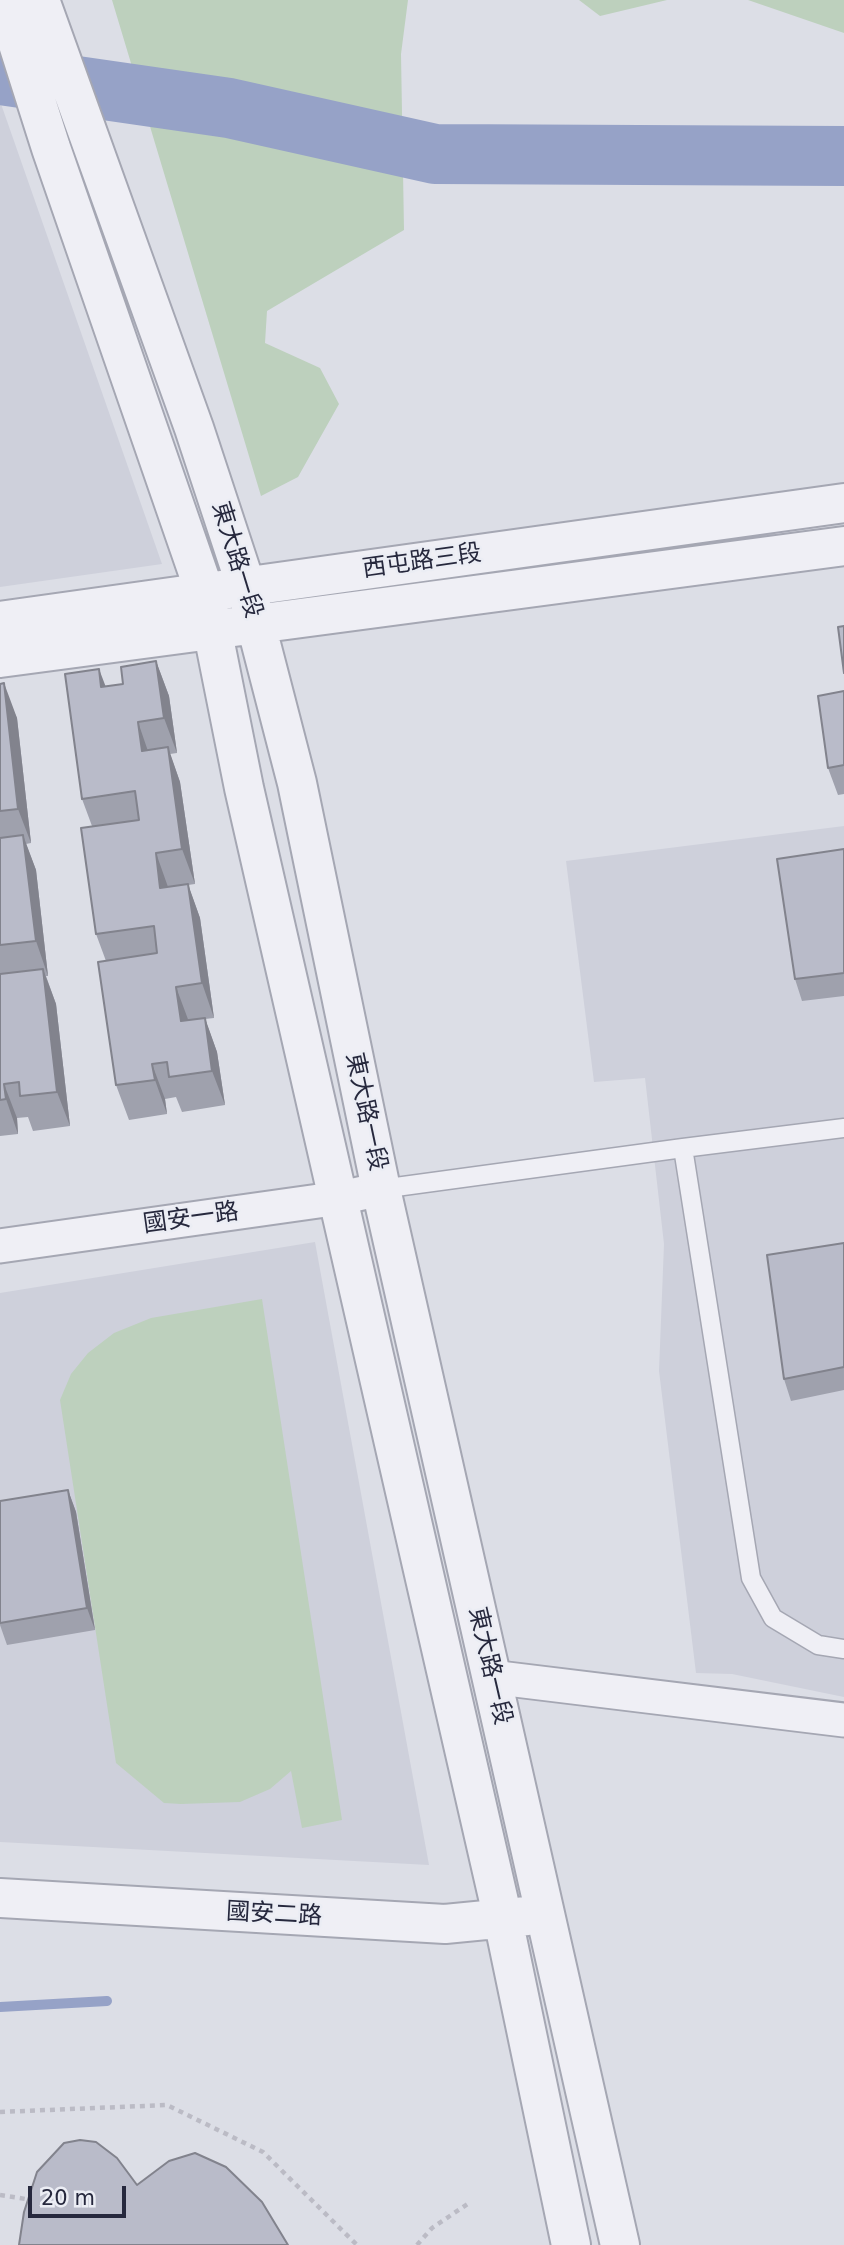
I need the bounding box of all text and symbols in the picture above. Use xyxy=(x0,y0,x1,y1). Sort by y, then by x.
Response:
street label: 東大路一段 xyxy=(205,498,267,622)
street label: 西屯路三段 xyxy=(361,539,483,585)
street label: 東大路一段 xyxy=(338,1050,392,1174)
street label: 國安一路 xyxy=(141,1198,241,1240)
street label: 東大路一段 xyxy=(461,1604,517,1728)
street label: 國安二路 xyxy=(225,1898,323,1932)
scale bar xyxy=(32,2172,130,2216)
text: 20 m xyxy=(41,2186,95,2210)

